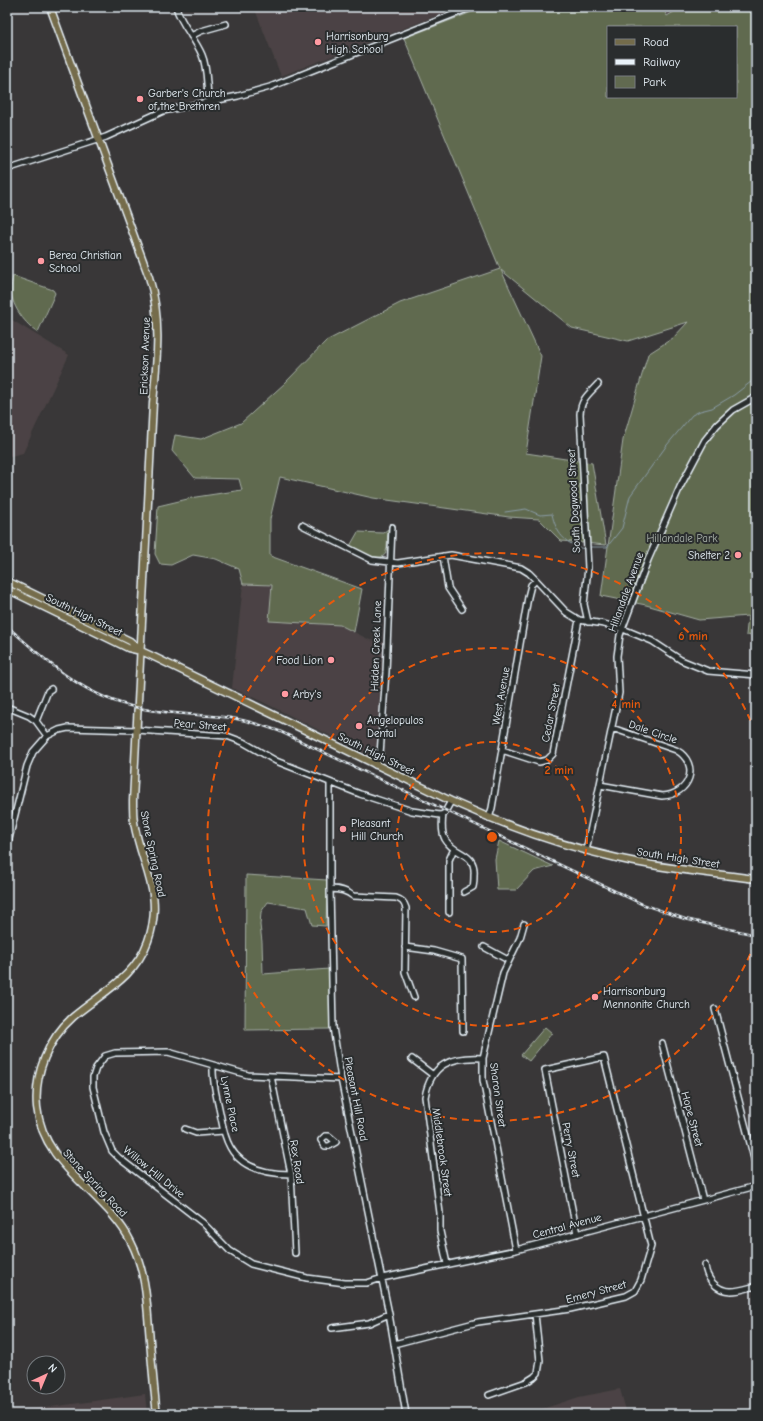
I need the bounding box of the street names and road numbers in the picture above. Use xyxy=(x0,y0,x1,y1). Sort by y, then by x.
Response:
street label: Erickson Avenue xyxy=(137,316,153,395)
street label: South Dogwood Street xyxy=(565,448,583,553)
street label: Hillandale Avenue xyxy=(606,550,647,634)
street label: South High Street xyxy=(44,591,125,640)
street label: Hidden Creek Lane xyxy=(368,600,384,692)
street label: West Avenue xyxy=(489,665,513,726)
street label: Cedar Street xyxy=(539,682,563,743)
street label: Pear Street xyxy=(173,716,228,734)
street label: Dale Circle xyxy=(627,718,680,747)
street label: South High Street xyxy=(336,730,417,779)
street label: Stone Spring Road xyxy=(137,810,169,899)
street label: South High Street xyxy=(636,845,721,871)
street label: Pleasant Hill Road xyxy=(341,1056,371,1142)
street label: Sharon Street xyxy=(487,1062,509,1129)
street label: Lynne Place xyxy=(218,1075,242,1134)
street label: Hope Street xyxy=(678,1090,706,1149)
street label: Middlebrook Street xyxy=(429,1107,455,1198)
street label: Perry Street xyxy=(559,1121,583,1180)
street label: Rex Road xyxy=(287,1139,307,1185)
street label: Willow Hill Drive xyxy=(121,1143,188,1201)
street label: Stone Spring Road xyxy=(60,1146,130,1220)
street label: Central Avenue xyxy=(531,1210,603,1241)
street label: Emery Street xyxy=(564,1278,628,1306)

